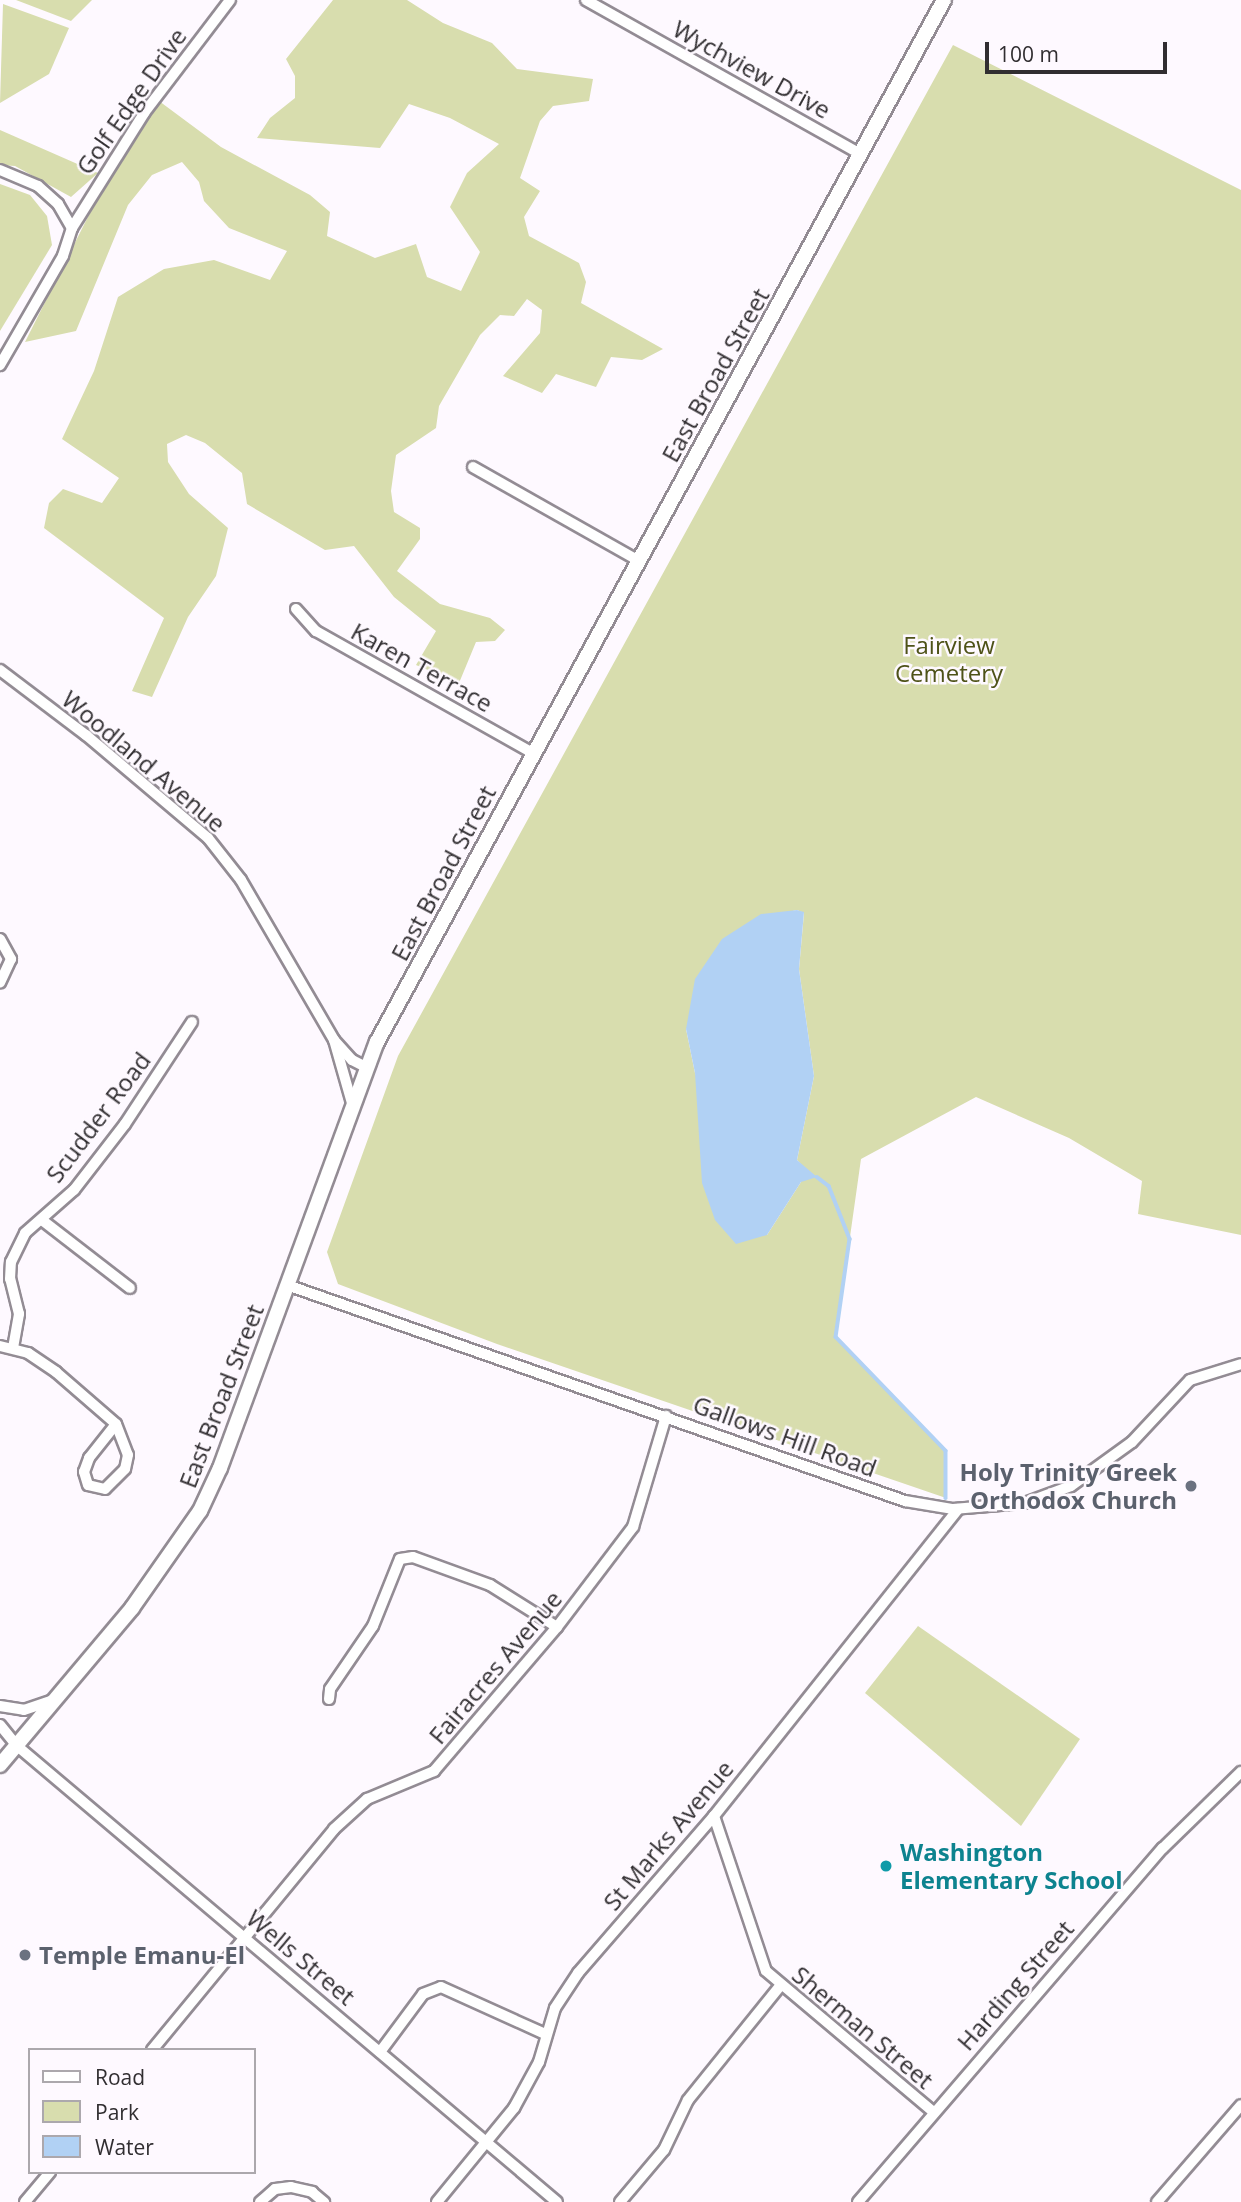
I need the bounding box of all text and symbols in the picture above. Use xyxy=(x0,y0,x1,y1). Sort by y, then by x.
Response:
street label: Wychview Drive xyxy=(668,14,836,124)
street label: Golf Edge Drive xyxy=(70,22,192,180)
scale bar xyxy=(989,28,1171,72)
text: 100 m xyxy=(998,40,1059,68)
street label: East Broad Street xyxy=(655,283,775,467)
street label: Karen Terrace xyxy=(346,616,498,718)
park label: Fairview Cemetery xyxy=(895,631,1003,687)
street label: Woodland Avenue xyxy=(56,684,232,838)
street label: East Broad Street xyxy=(385,781,501,965)
street label: Scudder Road xyxy=(40,1046,156,1188)
street label: East Broad Street xyxy=(173,1300,269,1492)
street label: Gallows Hill Road xyxy=(689,1389,881,1483)
place label: Holy Trinity Greek Orthodox Church xyxy=(960,1458,1177,1514)
marker: Holy Trinity Greek Orthodox Church xyxy=(1183,1478,1199,1494)
street label: Fairacres Avenue xyxy=(423,1585,567,1749)
street label: St Marks Avenue xyxy=(597,1754,739,1916)
place label: Washington Elementary School xyxy=(900,1838,1123,1894)
marker: Washington Elementary School xyxy=(878,1858,894,1874)
street label: Wells Street xyxy=(241,1903,361,2011)
street label: Harding Street xyxy=(951,1914,1079,2056)
place label: Temple Emanu-El xyxy=(39,1941,245,1969)
marker: Temple Emanu-El xyxy=(17,1947,33,1963)
street label: Sherman Street xyxy=(787,1960,939,2094)
legend xyxy=(28,2048,256,2174)
text: Road xyxy=(95,2063,145,2091)
text: Park xyxy=(95,2098,139,2126)
text: Water xyxy=(95,2133,154,2161)

